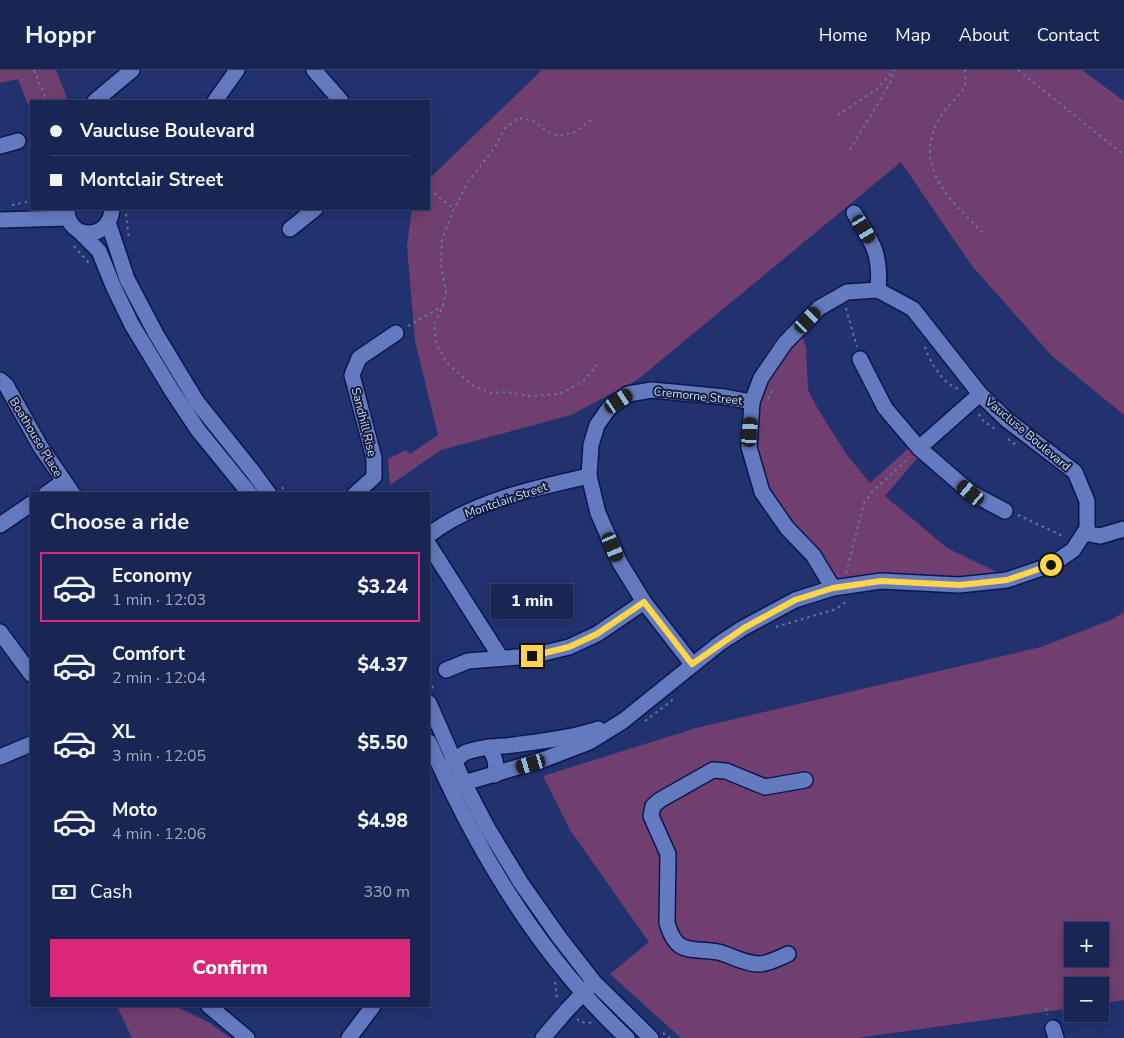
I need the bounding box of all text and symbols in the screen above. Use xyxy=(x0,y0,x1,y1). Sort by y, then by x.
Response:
text: Hoppr xyxy=(25,19,96,51)
text: Home xyxy=(819,23,867,47)
text: Map xyxy=(895,23,931,47)
text: About xyxy=(959,23,1009,47)
text: Contact xyxy=(1037,23,1099,47)
text: Vaucluse Boulevard xyxy=(80,118,255,144)
text: Montclair Street xyxy=(80,167,223,193)
car xyxy=(849,212,878,246)
car xyxy=(792,304,823,336)
street label: Cremorne Street xyxy=(653,383,744,409)
street label: Sandhill Rise xyxy=(348,386,380,458)
car xyxy=(602,386,635,416)
street label: Vaucluse Boulevard xyxy=(981,393,1074,474)
street label: Boathouse Place xyxy=(6,394,66,480)
car xyxy=(741,417,758,447)
street label: Montclair Street xyxy=(463,478,550,522)
car xyxy=(954,478,987,508)
text: Choose a ride xyxy=(50,507,189,537)
car xyxy=(600,530,625,564)
route start xyxy=(1040,554,1062,576)
text: Economy xyxy=(112,563,192,589)
icon: car xyxy=(52,565,97,610)
text: $3.24 xyxy=(357,574,408,600)
callout: 1 min xyxy=(491,584,573,618)
text: 1 min · 12:03 xyxy=(112,589,206,611)
text: 1 min xyxy=(511,590,553,612)
text: Comfort xyxy=(112,641,185,667)
icon: car xyxy=(52,643,97,688)
route end xyxy=(521,645,543,667)
text: $4.37 xyxy=(357,652,408,678)
text: 2 min · 12:04 xyxy=(112,667,206,689)
text: XL xyxy=(112,719,135,745)
icon: car xyxy=(52,721,97,766)
text: $5.50 xyxy=(357,730,408,756)
text: 3 min · 12:05 xyxy=(112,745,206,767)
car xyxy=(514,753,547,775)
text: Moto xyxy=(112,797,158,823)
icon: car xyxy=(52,799,97,844)
text: $4.98 xyxy=(357,808,408,834)
text: 4 min · 12:06 xyxy=(112,823,206,845)
icon: cash xyxy=(50,878,78,906)
text: Cash xyxy=(90,879,132,905)
text: 330 m xyxy=(363,881,410,903)
map controls xyxy=(1064,922,1109,1022)
button: + xyxy=(1064,922,1109,967)
button: Confirm xyxy=(50,939,410,997)
button: − xyxy=(1064,977,1109,1022)

